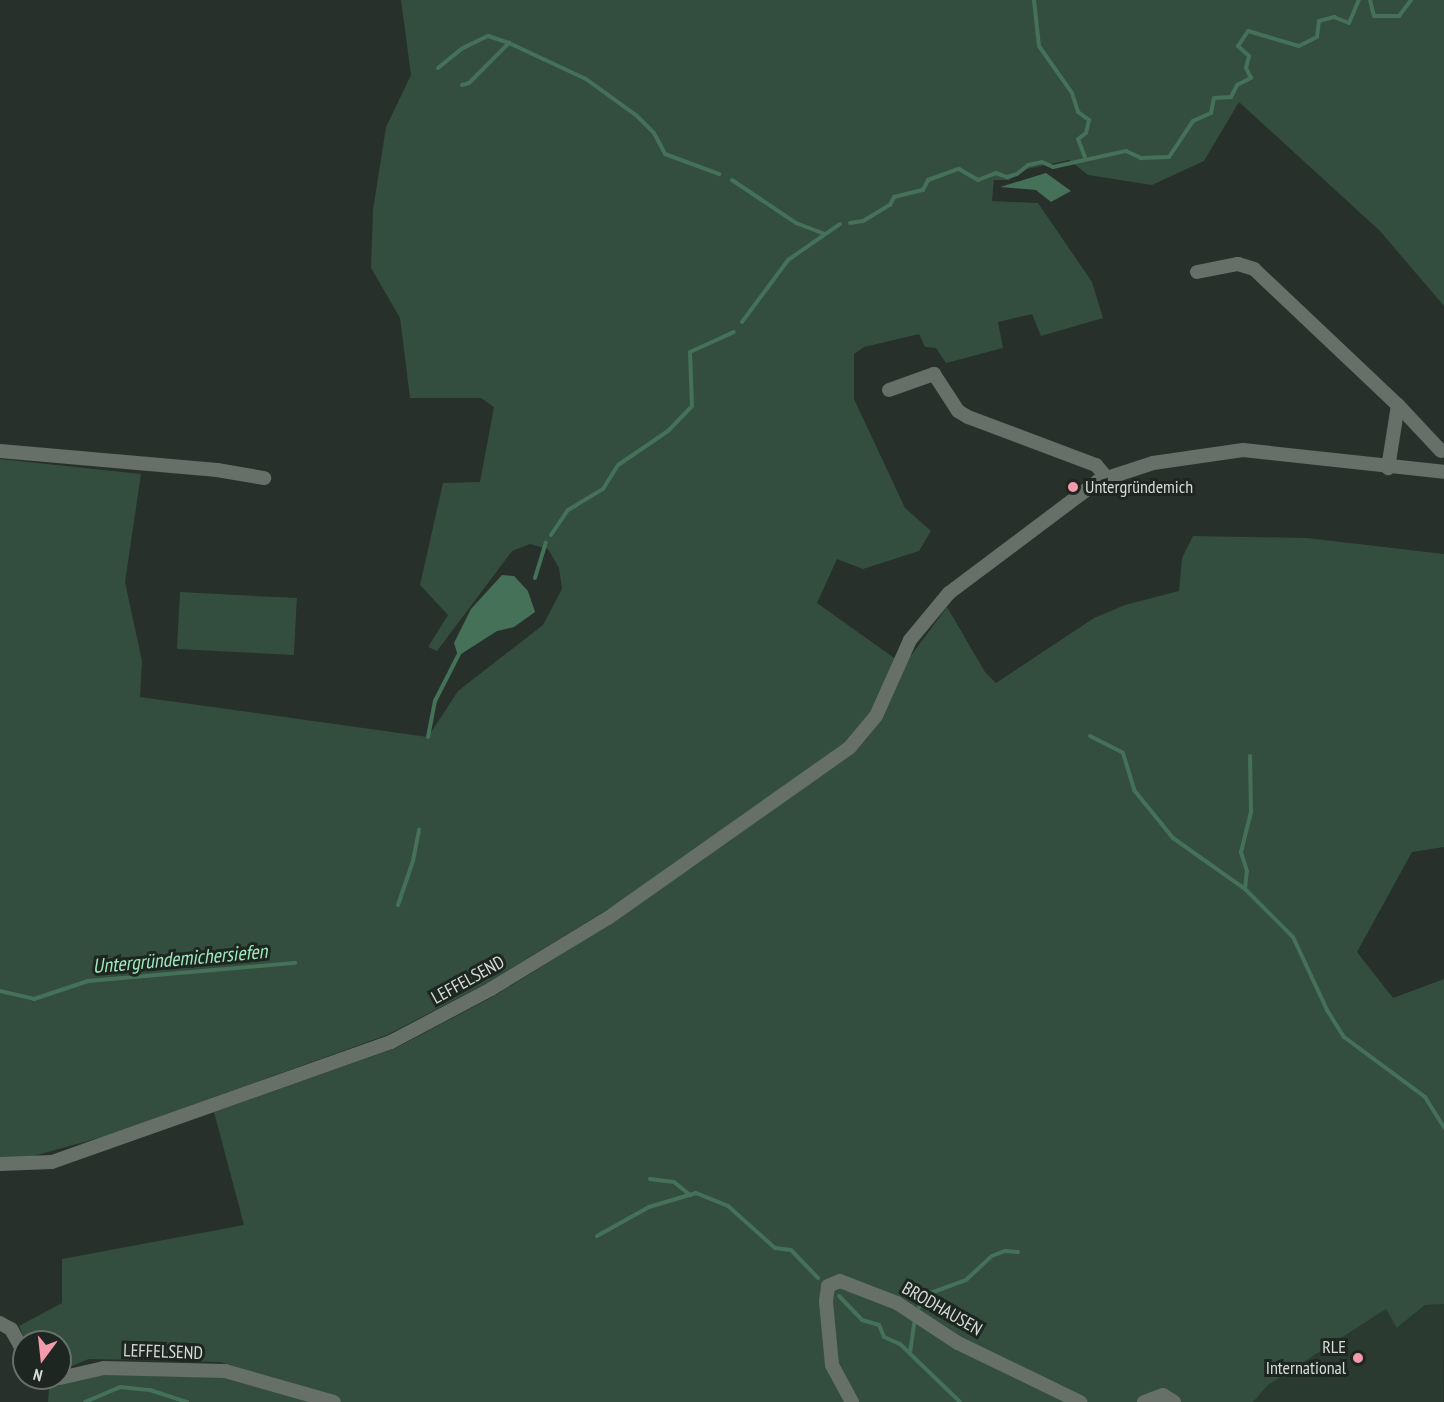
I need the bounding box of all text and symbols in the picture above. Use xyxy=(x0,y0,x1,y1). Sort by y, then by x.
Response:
place label: Untergründemich xyxy=(1085,476,1193,498)
marker: Untergründemich xyxy=(1066,480,1080,494)
water label: Untergründemichersiefen xyxy=(92,939,268,979)
street label: LEFFELSEND xyxy=(428,951,508,1009)
street label: BRODHAUSEN xyxy=(898,1277,986,1341)
north arrow xyxy=(12,1330,72,1390)
place label: RLE International xyxy=(1266,1337,1346,1380)
street label: LEFFELSEND xyxy=(123,1340,203,1364)
marker: RLE International xyxy=(1351,1351,1365,1365)
text: N xyxy=(31,1365,45,1386)

